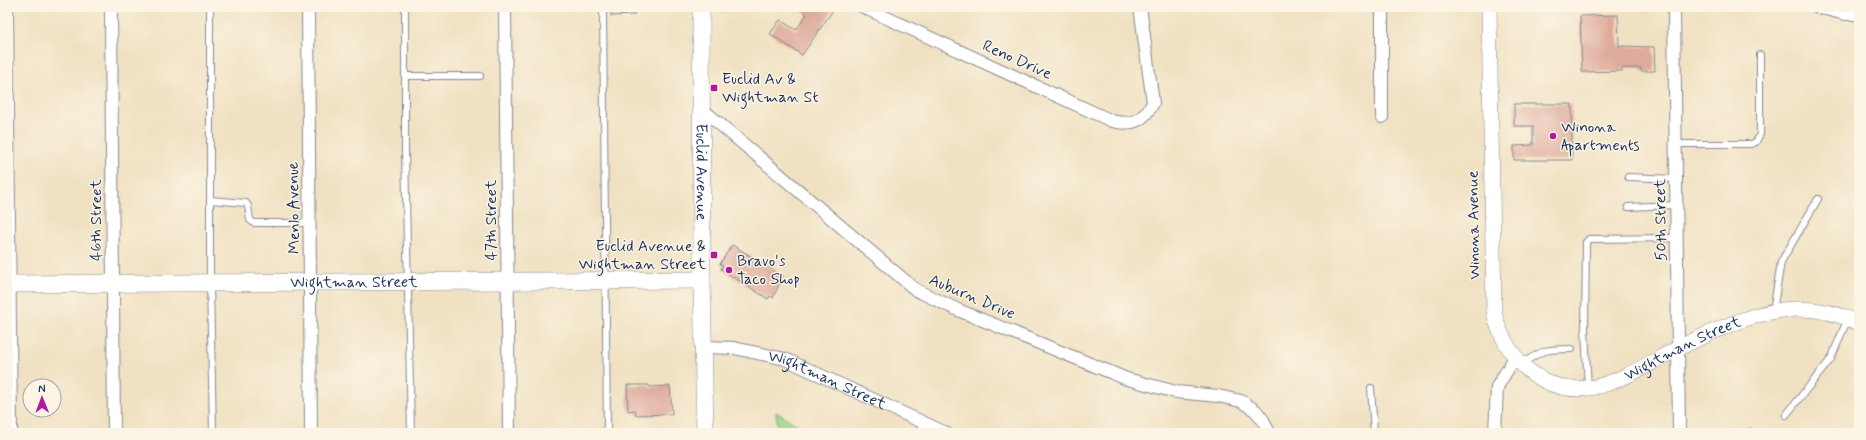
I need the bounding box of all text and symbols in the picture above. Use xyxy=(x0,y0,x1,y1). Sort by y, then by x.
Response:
street label: Reno Drive xyxy=(979,35,1055,85)
place label: Euclid Av & Wightman St xyxy=(722,69,818,109)
marker: Euclid Av & Wightman St xyxy=(709,83,719,93)
place label: Winona Apartments xyxy=(1561,117,1640,157)
street label: Euclid Avenue xyxy=(691,123,712,221)
marker: Winona Apartments xyxy=(1548,131,1558,141)
street label: Menlo Avenue xyxy=(283,161,305,254)
street label: Winona Avenue xyxy=(1463,170,1485,280)
street label: 50th Street xyxy=(1650,178,1672,261)
street label: 46th Street xyxy=(86,179,107,261)
street label: 47th Street xyxy=(481,179,502,260)
place label: Euclid Avenue & Wightman Street xyxy=(579,236,707,276)
marker: Euclid Avenue & Wightman Street xyxy=(709,250,719,260)
place label: Bravo's Taco Shop xyxy=(737,251,800,290)
marker: Bravo's Taco Shop xyxy=(724,265,734,275)
street label: Auburn Drive xyxy=(926,269,1018,325)
street label: Wightman Street xyxy=(290,271,418,294)
street label: Wightman Street xyxy=(1621,311,1744,386)
street label: Wightman Street xyxy=(766,345,890,415)
north arrow xyxy=(22,378,62,418)
text: N xyxy=(38,382,46,396)

